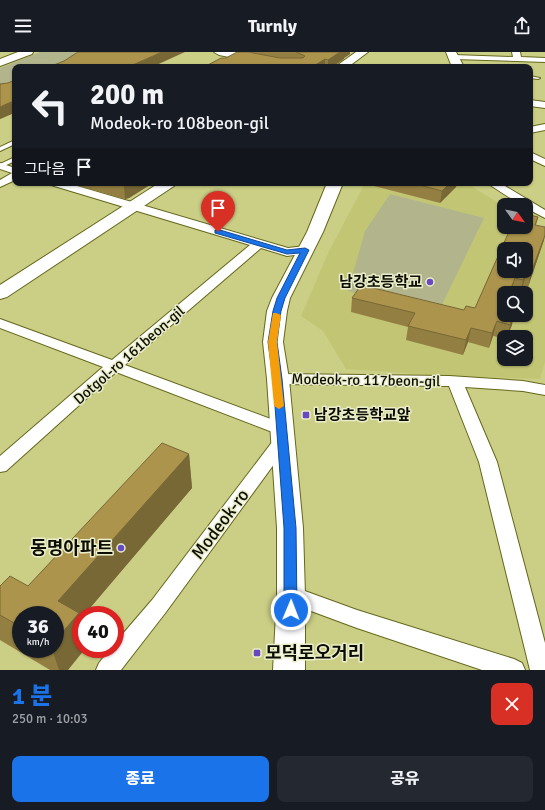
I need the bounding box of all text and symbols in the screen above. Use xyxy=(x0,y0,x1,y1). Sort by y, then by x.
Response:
icon: menu xyxy=(12,15,34,37)
text: Turnly xyxy=(248,15,297,37)
icon: share xyxy=(511,15,533,37)
text: 200 m xyxy=(90,78,164,112)
icon: left xyxy=(24,80,76,132)
text: Modeok-ro 108beon-gil xyxy=(90,112,269,134)
icon: arrive xyxy=(73,156,95,178)
text: 그다음 xyxy=(24,160,65,178)
pin xyxy=(201,191,235,232)
icon: arrive xyxy=(207,197,229,219)
north arrow xyxy=(497,198,533,234)
map controls xyxy=(497,198,533,366)
button: sound xyxy=(497,242,533,278)
place label: 남강초등학교 xyxy=(339,273,422,291)
marker: 남강초등학교 xyxy=(425,277,435,287)
button: search xyxy=(497,286,533,322)
street label: Dotgol-ro 161beon-gil xyxy=(70,302,188,408)
button: layers xyxy=(497,330,533,366)
street label: Modeok-ro 117beon-gil xyxy=(291,370,441,390)
place label: 남강초등학교앞 xyxy=(314,406,411,424)
marker: 남강초등학교앞 xyxy=(301,410,311,420)
street label: Modeok-ro xyxy=(186,484,254,564)
place label: 동명아파트 xyxy=(30,537,113,559)
marker: 동명아파트 xyxy=(116,543,126,553)
position arrow xyxy=(270,589,312,631)
speed limit sign: 40 xyxy=(72,606,124,658)
text: 36 xyxy=(27,614,49,639)
text: km/h xyxy=(27,636,49,648)
place label: 모덕로오거리 xyxy=(265,642,364,664)
marker: 모덕로오거리 xyxy=(252,648,262,658)
text: 1 분 xyxy=(12,681,52,711)
button: close xyxy=(491,683,533,725)
text: 250 m · 10:03 xyxy=(12,711,88,727)
button: 종료 xyxy=(12,756,269,802)
button: 공유 xyxy=(277,756,533,802)

